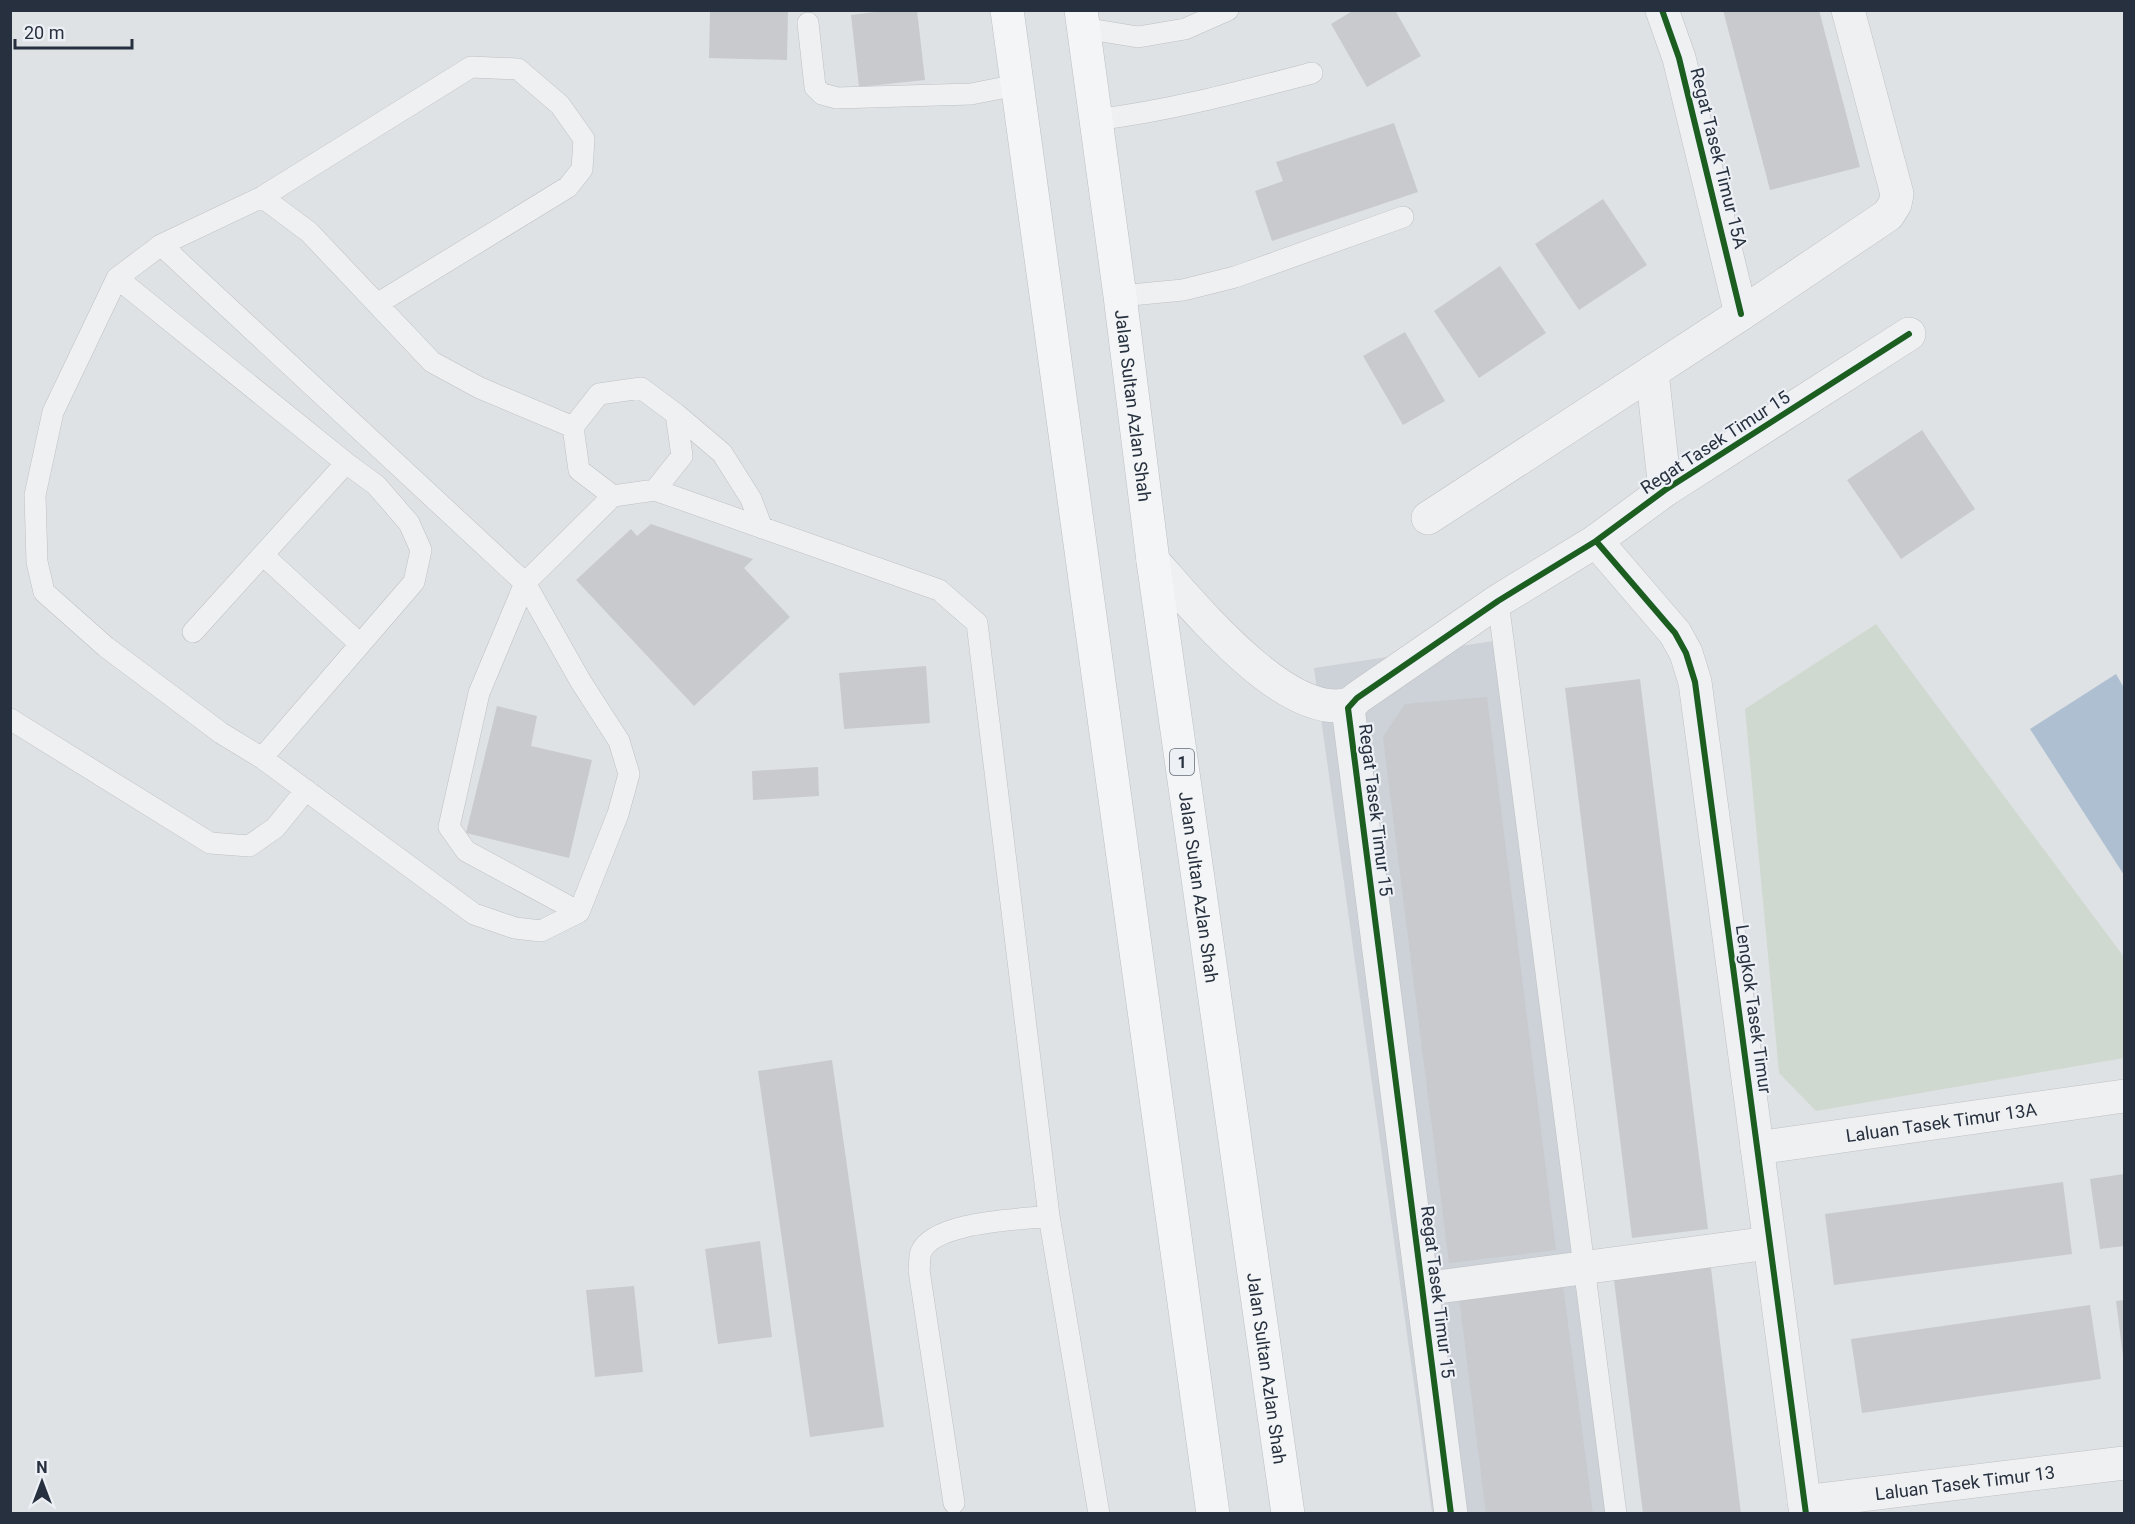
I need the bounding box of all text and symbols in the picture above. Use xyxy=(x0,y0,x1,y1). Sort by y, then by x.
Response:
scale bar xyxy=(15,12,132,50)
text: 20 m xyxy=(24,22,64,43)
street label: Regat Tasek Timur 15A xyxy=(1686,65,1752,251)
street label: Jalan Sultan Azlan Shah xyxy=(1111,308,1156,503)
street label: Regat Tasek Timur 15 xyxy=(1636,386,1794,498)
street label: Regat Tasek Timur 15 xyxy=(1355,722,1397,898)
road number: 1 xyxy=(1170,749,1194,775)
street label: Jalan Sultan Azlan Shah xyxy=(1175,790,1223,984)
street label: Lengkok Tasek Timur xyxy=(1732,923,1776,1095)
street label: Laluan Tasek Timur 13A xyxy=(1844,1098,2038,1146)
street label: Regat Tasek Timur 15 xyxy=(1417,1204,1459,1380)
street label: Jalan Sultan Azlan Shah xyxy=(1243,1271,1291,1465)
north arrow xyxy=(12,1452,72,1512)
text: N xyxy=(36,1458,48,1477)
street label: Laluan Tasek Timur 13 xyxy=(1874,1461,2056,1504)

